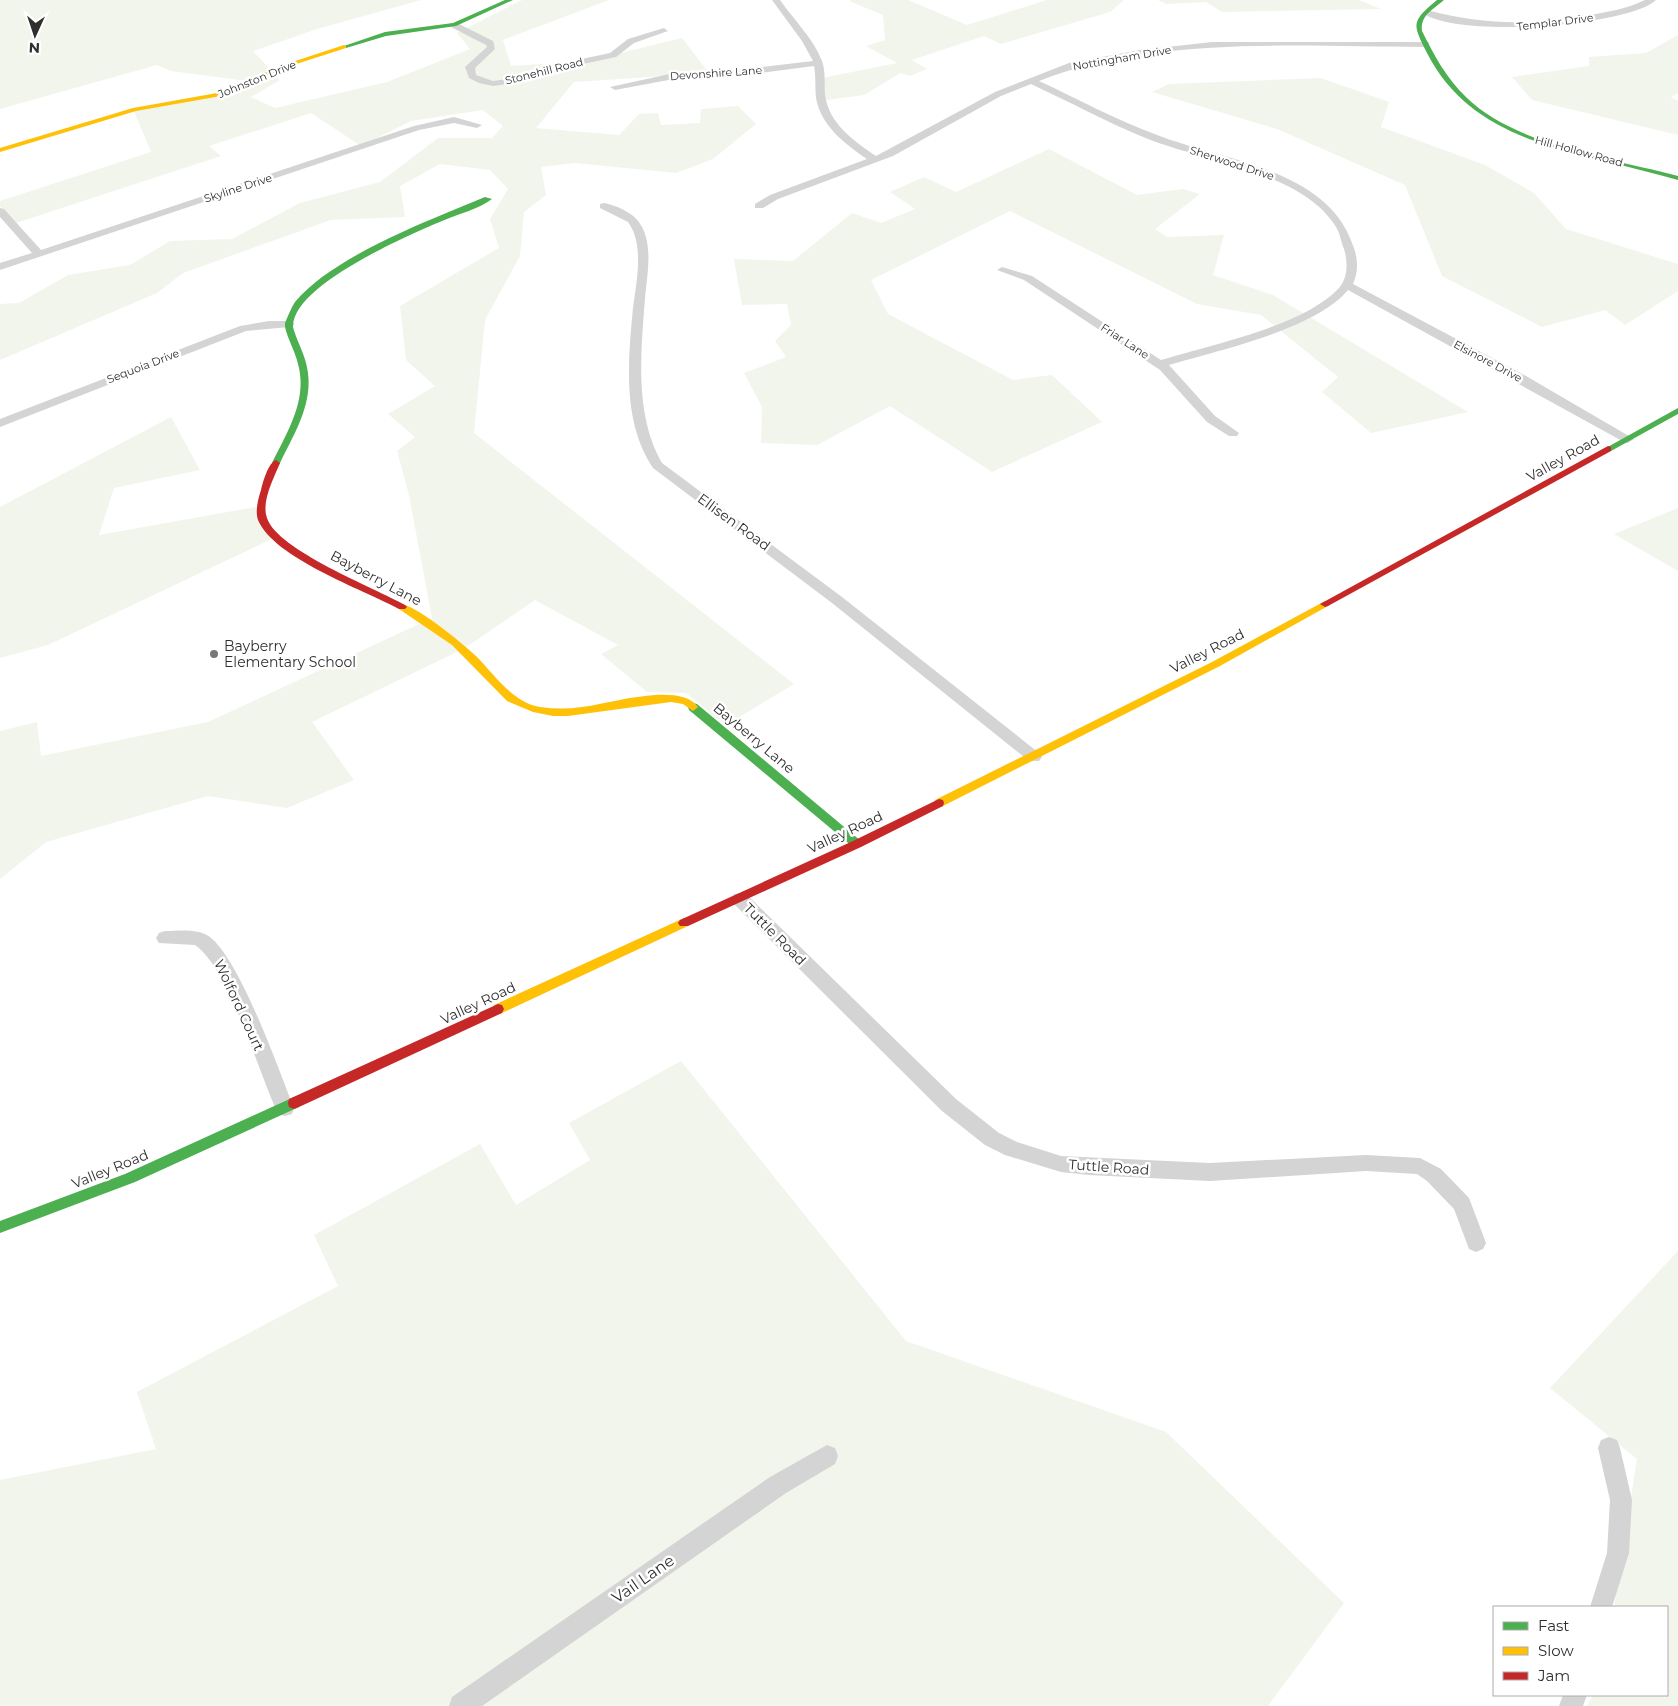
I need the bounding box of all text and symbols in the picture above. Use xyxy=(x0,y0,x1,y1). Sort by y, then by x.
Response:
north arrow xyxy=(10,10,60,60)
street label: Templar Drive xyxy=(1516,10,1594,34)
text: N xyxy=(28,39,40,57)
street label: Nottingham Drive xyxy=(1072,42,1173,74)
street label: Stonehill Road xyxy=(504,55,584,87)
street label: Johnston Drive xyxy=(215,57,298,101)
street label: Devonshire Lane xyxy=(669,63,763,83)
street label: Hill Hollow Road xyxy=(1533,133,1625,169)
street label: Sherwood Drive xyxy=(1188,143,1276,183)
street label: Skyline Drive xyxy=(202,170,274,206)
street label: Friar Lane xyxy=(1098,320,1152,362)
street label: Elsinore Drive xyxy=(1451,337,1525,385)
street label: Sequoia Drive xyxy=(105,346,181,386)
street label: Valley Road xyxy=(1523,430,1603,486)
street label: Ellisen Road xyxy=(694,490,774,554)
street label: Bayberry Lane xyxy=(327,546,425,610)
street label: Valley Road xyxy=(1167,625,1247,677)
place label: Bayberry Elementary School xyxy=(224,637,356,671)
marker: Bayberry Elementary School xyxy=(208,648,220,660)
street label: Bayberry Lane xyxy=(710,699,798,777)
street label: Valley Road xyxy=(804,807,886,857)
street label: Tuttle Road xyxy=(740,899,810,969)
street label: Wolford Court xyxy=(210,956,268,1054)
street label: Valley Road xyxy=(437,978,519,1028)
street label: Valley Road xyxy=(69,1145,151,1193)
street label: Tuttle Road xyxy=(1068,1155,1150,1179)
street label: Vail Lane xyxy=(608,1551,678,1607)
legend xyxy=(1493,1606,1668,1696)
text: Fast xyxy=(1538,1616,1569,1635)
text: Slow xyxy=(1538,1641,1574,1660)
text: Jam xyxy=(1537,1666,1570,1685)

